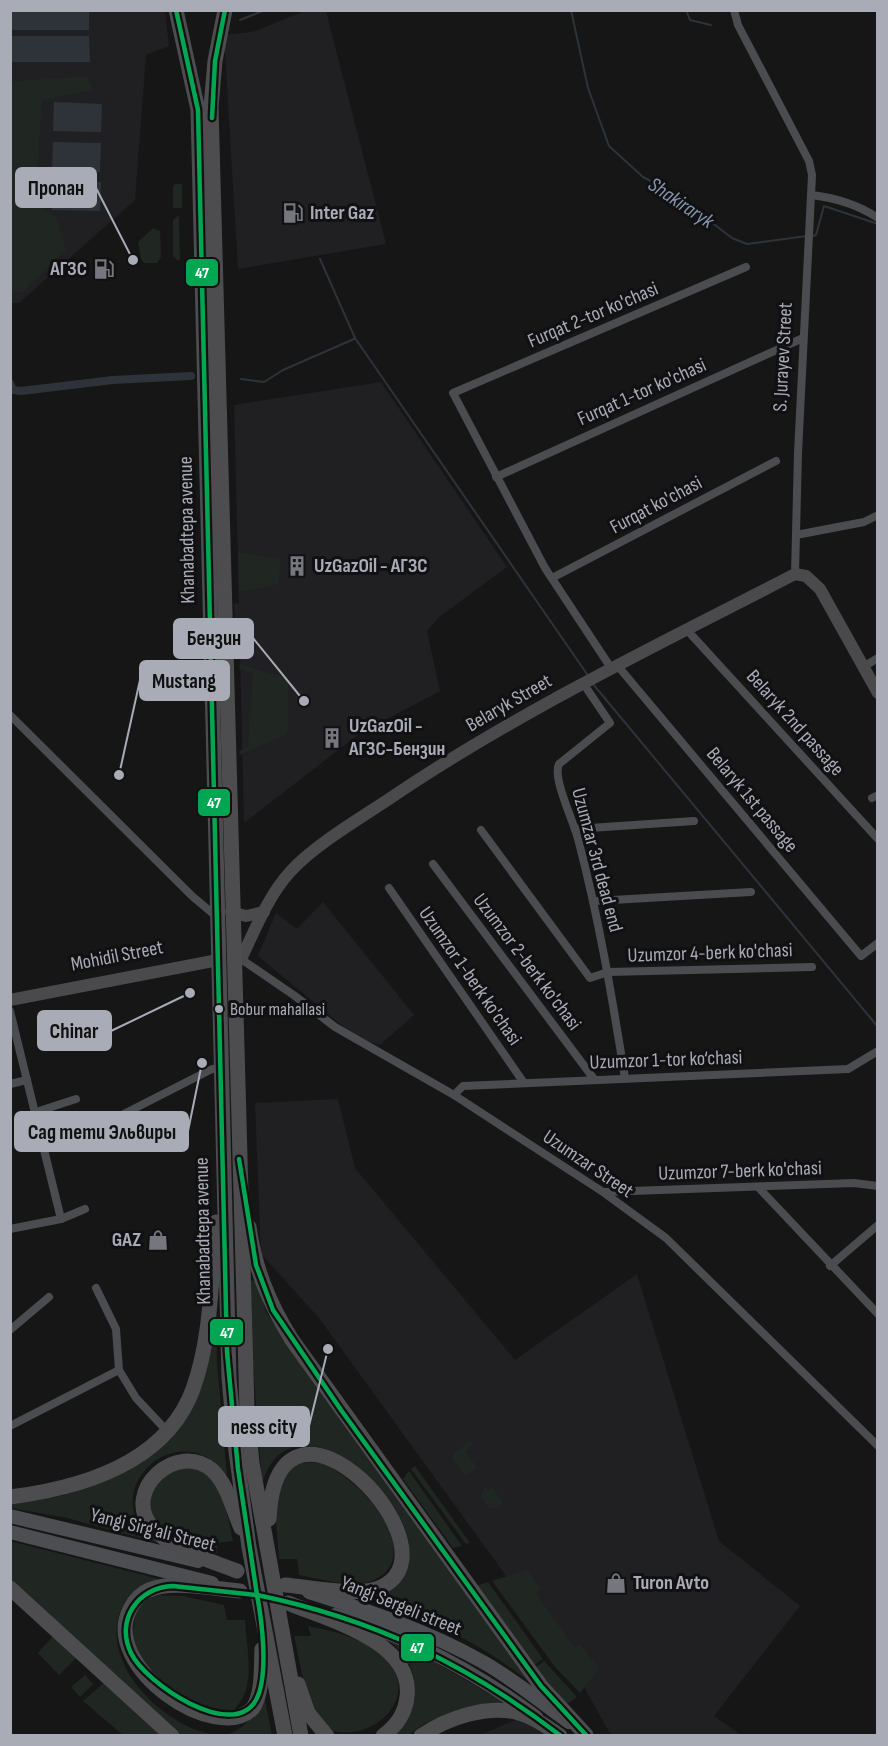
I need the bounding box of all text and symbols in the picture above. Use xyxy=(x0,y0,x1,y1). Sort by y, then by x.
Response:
callout: Пропан xyxy=(16,168,96,207)
water label: Shakiraryk xyxy=(643,172,719,235)
text: Пропан xyxy=(28,176,84,201)
fuel station icon: Inter Gaz xyxy=(281,201,305,225)
place label: Inter Gaz xyxy=(310,201,374,225)
place label: АГЗС xyxy=(49,257,87,281)
fuel station icon: АГЗС xyxy=(92,257,116,281)
line badge: 47 xyxy=(185,258,219,287)
text: 47 xyxy=(195,264,209,283)
street label: Furqat 2-tor ko'chasi xyxy=(524,277,662,353)
street label: S. Jurayev Street xyxy=(768,302,798,412)
street label: Furqat 1-tor ko'chasi xyxy=(574,353,710,431)
street label: Khanabadtepa avenue xyxy=(174,456,200,604)
street label: Furqat ko'chasi xyxy=(606,471,706,539)
building icon: UzGazOil - АГЗС xyxy=(285,554,309,578)
place label: UzGazOil - АГЗС xyxy=(314,554,428,578)
callout: Бензин xyxy=(174,619,253,658)
text: Бензин xyxy=(187,626,241,651)
callout: Mustang xyxy=(140,661,229,700)
street label: Belaryk 2nd passage xyxy=(741,665,849,781)
text: Mustang xyxy=(152,669,216,694)
street label: Belaryk Street xyxy=(462,669,556,737)
place label: UzGazOil - АГЗС-Бензин xyxy=(348,714,445,761)
building icon: UzGazOil - АГЗС-Бензин xyxy=(320,726,344,750)
street label: Belaryk 1st passage xyxy=(701,743,803,857)
street label: Uzumzar 3rd dead end xyxy=(566,785,628,935)
line badge: 47 xyxy=(197,788,231,817)
text: 47 xyxy=(207,794,221,813)
street label: Uzumzor 2-berk ko'chasi xyxy=(468,889,586,1035)
street label: Uzumzor 1-berk ko'chasi xyxy=(413,902,527,1050)
street label: Mohidil Street xyxy=(69,935,165,977)
street label: Uzumzor 4-berk ko'chasi xyxy=(627,938,793,968)
place label: Bobur mahallasi xyxy=(230,999,325,1020)
marker: Bobur mahallasi xyxy=(213,1003,225,1015)
callout: Chinar xyxy=(38,1011,111,1050)
text: Chinar xyxy=(50,1019,99,1044)
street label: Uzumzor 1-tor ko‘chasi xyxy=(589,1045,743,1075)
callout: Сад тети Эльвиры xyxy=(15,1112,188,1151)
text: Сад тети Эльвиры xyxy=(28,1120,176,1145)
street label: Uzumzar Street xyxy=(538,1125,638,1203)
street label: Uzumzor 7-berk ko'chasi xyxy=(658,1156,822,1186)
street label: Khanabadtepa avenue xyxy=(190,1157,216,1305)
place label: GAZ xyxy=(112,1228,141,1252)
shop icon: GAZ xyxy=(146,1228,170,1252)
line badge: 47 xyxy=(209,1318,244,1346)
text: 47 xyxy=(220,1324,234,1343)
callout: ness city xyxy=(219,1407,309,1446)
text: ness city xyxy=(231,1415,298,1440)
street label: Yangi Sirg'ali Street xyxy=(88,1503,218,1557)
street label: Yangi Sergeli street xyxy=(337,1571,465,1641)
shop icon: Turon Avto xyxy=(604,1571,628,1595)
place label: Turon Avto xyxy=(633,1571,709,1595)
line badge: 47 xyxy=(400,1633,435,1662)
text: 47 xyxy=(410,1639,424,1658)

